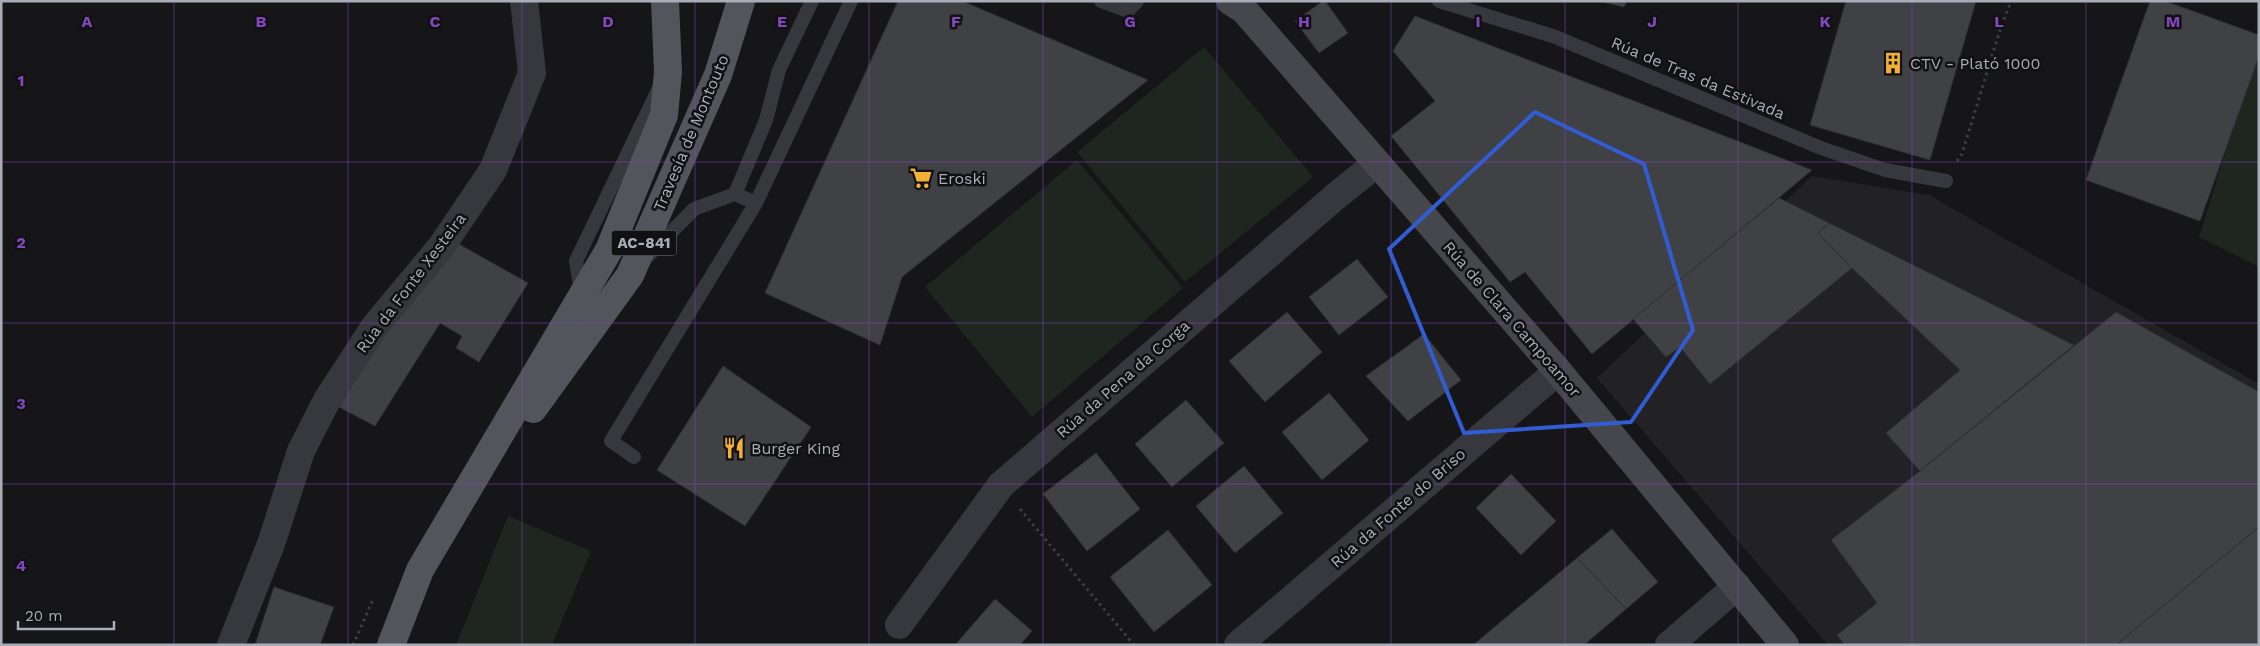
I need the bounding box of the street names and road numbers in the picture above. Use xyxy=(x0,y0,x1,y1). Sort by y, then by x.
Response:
street label: Rúa de Tras da Estivada xyxy=(1608,33,1788,123)
street label: Travesía de Montouto xyxy=(649,52,733,214)
street label: Rúa da Fonte Xesteira xyxy=(352,209,470,357)
road number: AC-841 xyxy=(612,230,676,256)
street label: Rúa de Clara Campoamor xyxy=(1439,237,1585,401)
street label: Rúa da Pena da Corga xyxy=(1053,316,1193,442)
street label: Rúa da Fonte do Briso xyxy=(1327,444,1469,572)

